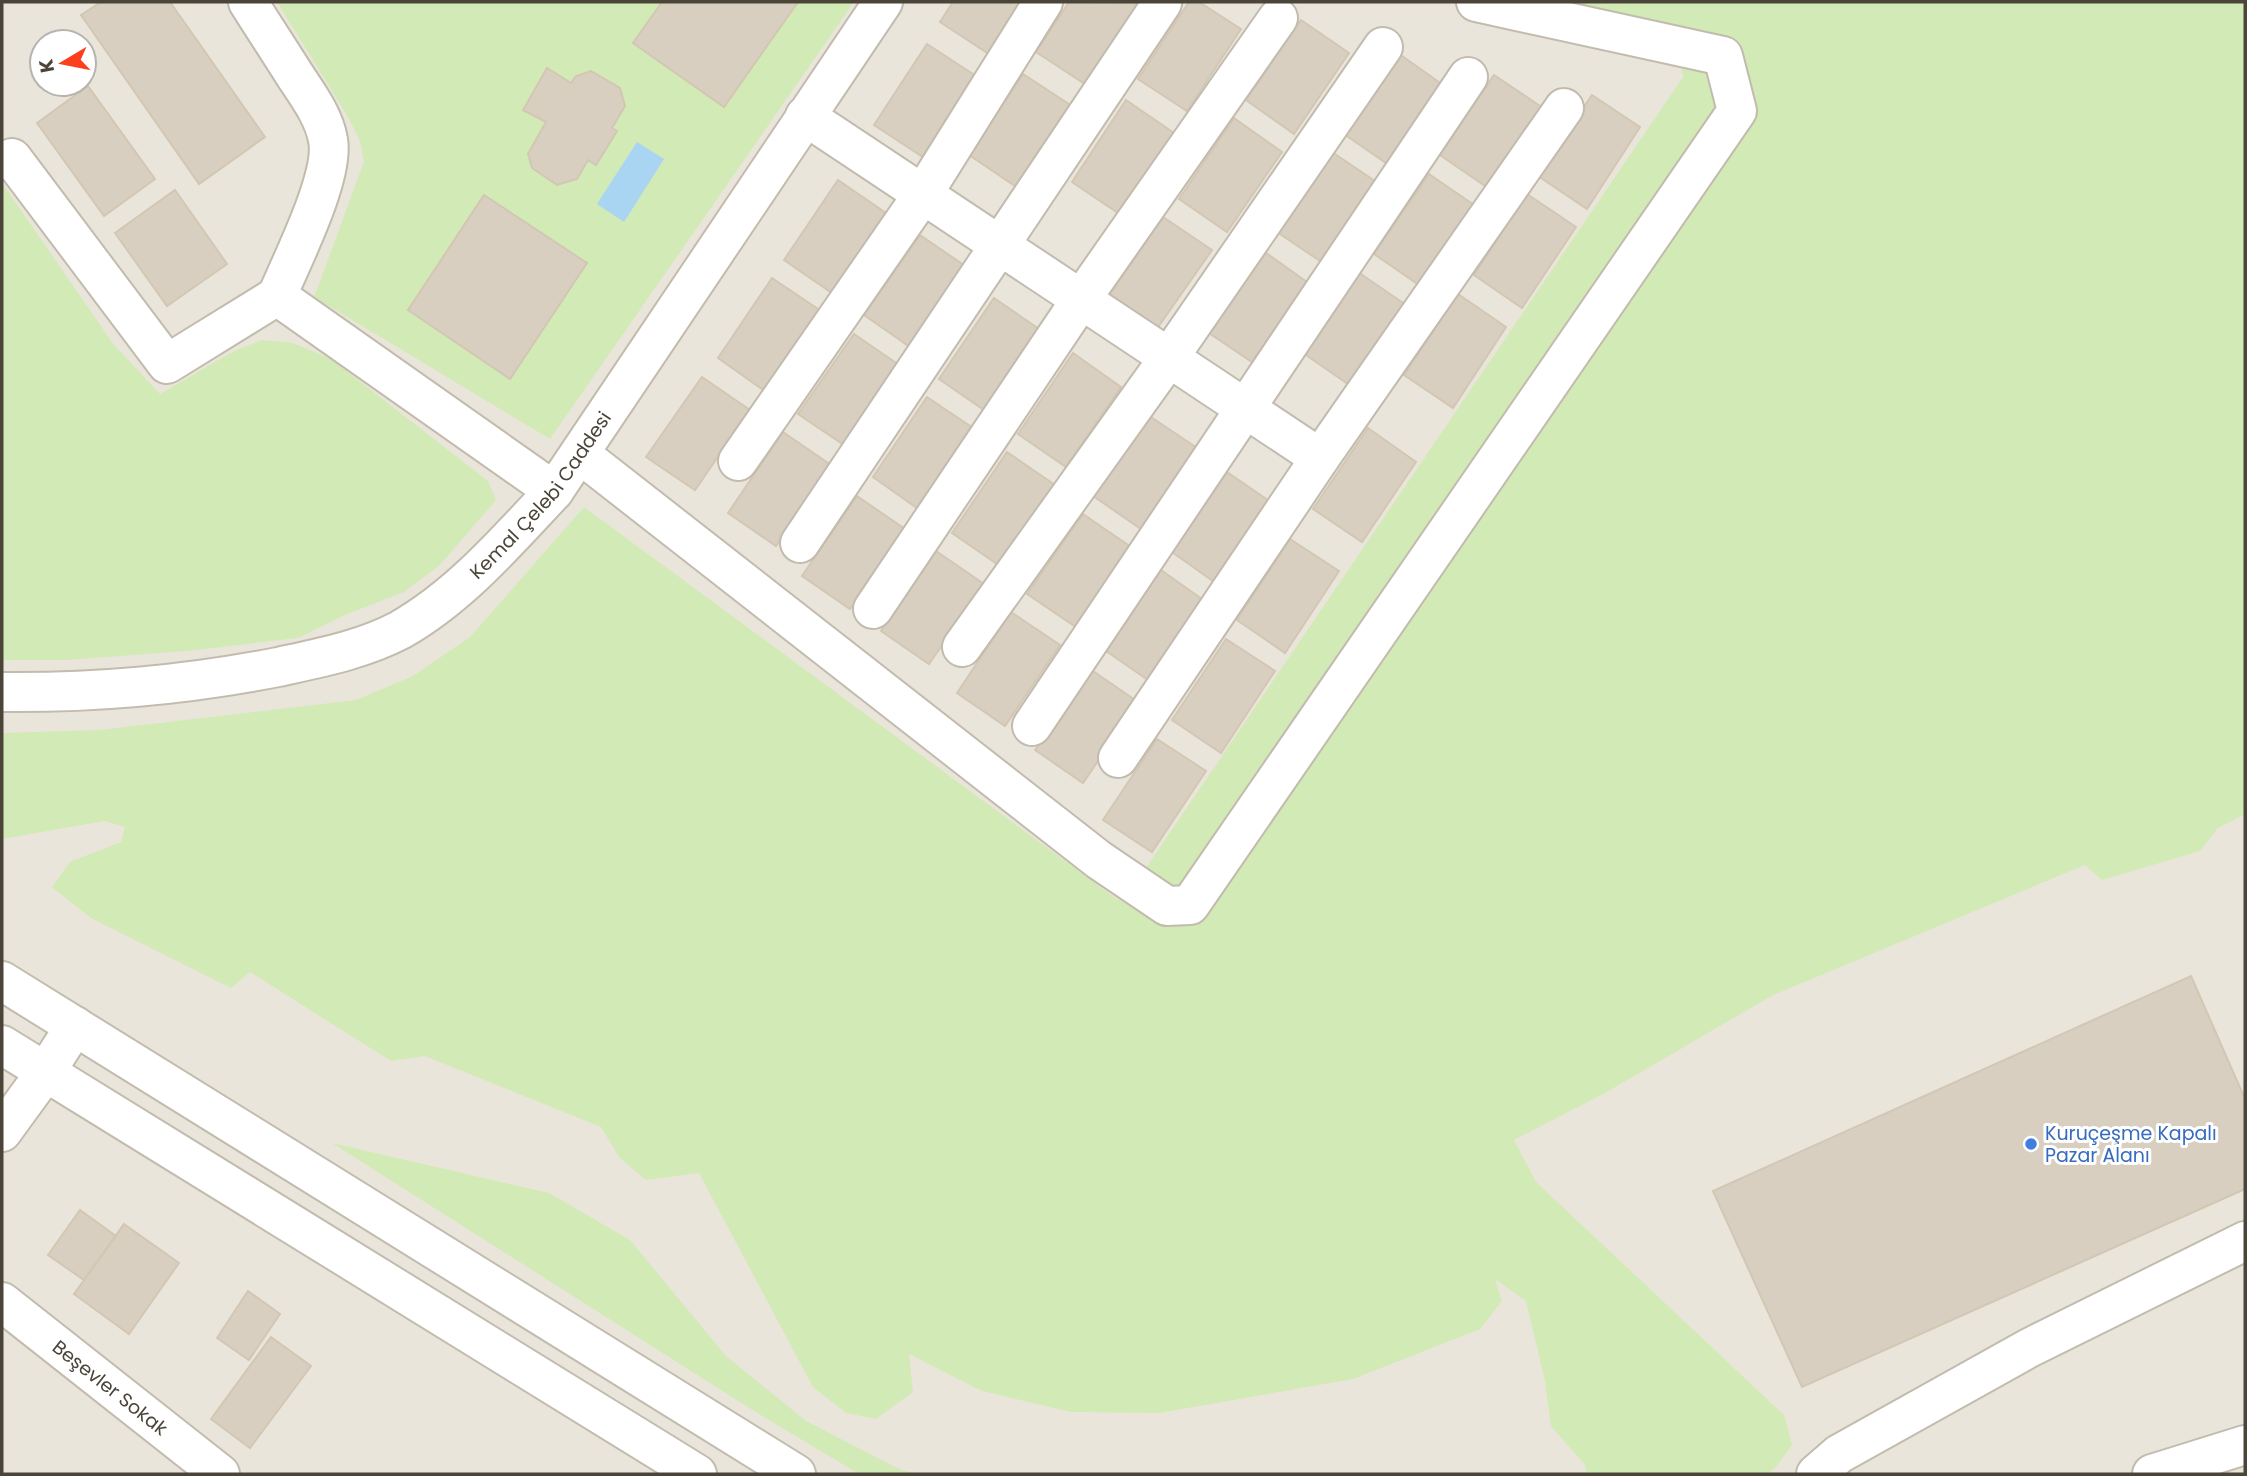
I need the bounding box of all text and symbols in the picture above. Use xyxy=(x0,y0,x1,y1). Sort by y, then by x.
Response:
north arrow xyxy=(28,28,98,98)
text: K xyxy=(32,57,61,75)
street label: Kemal Çelebi Caddesi xyxy=(463,406,617,585)
place label: Kuruçeşme Kapalı Pazar Alanı xyxy=(2045,1120,2217,1169)
marker: Kuruçeşme Kapalı Pazar Alanı xyxy=(2023,1136,2039,1152)
street label: Beşevler Sokak xyxy=(47,1333,174,1442)

